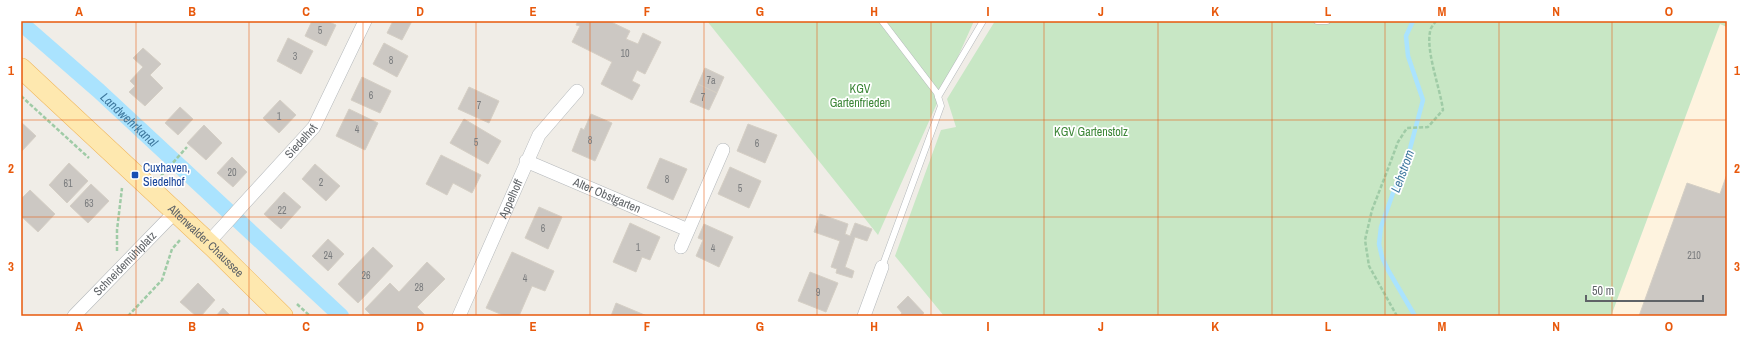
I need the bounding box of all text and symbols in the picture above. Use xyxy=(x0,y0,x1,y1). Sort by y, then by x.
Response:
text: A xyxy=(75,3,83,20)
text: B xyxy=(188,3,196,20)
text: C xyxy=(302,3,310,20)
text: D xyxy=(416,3,424,20)
text: E xyxy=(529,3,537,20)
text: F xyxy=(644,3,651,20)
text: G xyxy=(756,3,764,20)
text: H xyxy=(870,3,878,20)
text: I xyxy=(987,3,990,20)
text: J xyxy=(1098,3,1104,20)
text: K xyxy=(1211,3,1219,20)
text: L xyxy=(1325,3,1332,20)
text: M xyxy=(1438,3,1447,20)
text: N xyxy=(1552,3,1560,20)
text: O xyxy=(1665,3,1673,20)
house number: 5 xyxy=(318,24,323,37)
house number: 10 xyxy=(620,47,630,60)
house number: 3 xyxy=(293,50,298,63)
house number: 8 xyxy=(389,54,394,67)
text: 1 xyxy=(8,62,14,79)
text: 1 xyxy=(1734,62,1740,79)
house number: 7a xyxy=(706,74,716,87)
park label: KGV Gartenfrieden xyxy=(830,81,890,111)
water label: Landwehrkanal xyxy=(97,89,162,151)
house number: 6 xyxy=(369,89,374,102)
house number: 7 xyxy=(701,91,706,104)
house number: 7 xyxy=(477,99,482,112)
house number: 1 xyxy=(277,110,282,123)
street label: Siedelhof xyxy=(281,122,322,162)
house number: 4 xyxy=(355,123,360,136)
park label: KGV Gartenstolz xyxy=(1054,124,1128,140)
house number: 8 xyxy=(588,134,593,147)
house number: 5 xyxy=(474,136,479,149)
house number: 6 xyxy=(755,137,760,150)
water label: Lehstrom xyxy=(1387,147,1418,195)
text: 2 xyxy=(8,160,14,177)
place label: Cuxhaven, Siedelhof xyxy=(143,160,190,190)
text: 2 xyxy=(1734,160,1740,177)
house number: 20 xyxy=(227,166,237,179)
marker: Cuxhaven, Siedelhof xyxy=(130,170,140,180)
house number: 8 xyxy=(665,173,670,186)
street label: Alter Obstgarten xyxy=(570,174,643,217)
house number: 2 xyxy=(319,176,324,189)
street label: Appelhoff xyxy=(495,176,527,222)
house number: 61 xyxy=(63,177,73,190)
house number: 5 xyxy=(738,182,743,195)
house number: 63 xyxy=(84,197,94,210)
street label: Altenwalder Chaussee xyxy=(164,200,247,281)
house number: 22 xyxy=(277,204,287,217)
house number: 6 xyxy=(541,222,546,235)
street label: Schneidemühlplatz xyxy=(90,228,160,299)
house number: 1 xyxy=(636,241,641,254)
house number: 4 xyxy=(711,242,716,255)
house number: 24 xyxy=(323,249,333,262)
house number: 210 xyxy=(1687,249,1701,262)
text: 3 xyxy=(8,258,14,275)
text: 3 xyxy=(1734,258,1740,275)
house number: 26 xyxy=(361,269,371,282)
house number: 4 xyxy=(523,272,528,285)
scale bar xyxy=(1586,277,1703,303)
house number: 28 xyxy=(414,281,424,294)
text: 50 m xyxy=(1592,283,1614,299)
house number: 9 xyxy=(816,286,821,299)
text: A xyxy=(75,318,83,335)
text: B xyxy=(188,318,196,335)
text: C xyxy=(302,318,310,335)
text: D xyxy=(416,318,424,335)
text: E xyxy=(529,318,537,335)
text: F xyxy=(644,318,651,335)
text: G xyxy=(756,318,764,335)
text: H xyxy=(870,318,878,335)
text: I xyxy=(987,318,990,335)
text: J xyxy=(1098,318,1104,335)
text: K xyxy=(1211,318,1219,335)
text: L xyxy=(1325,318,1332,335)
text: M xyxy=(1438,318,1447,335)
text: N xyxy=(1552,318,1560,335)
text: O xyxy=(1665,318,1673,335)

